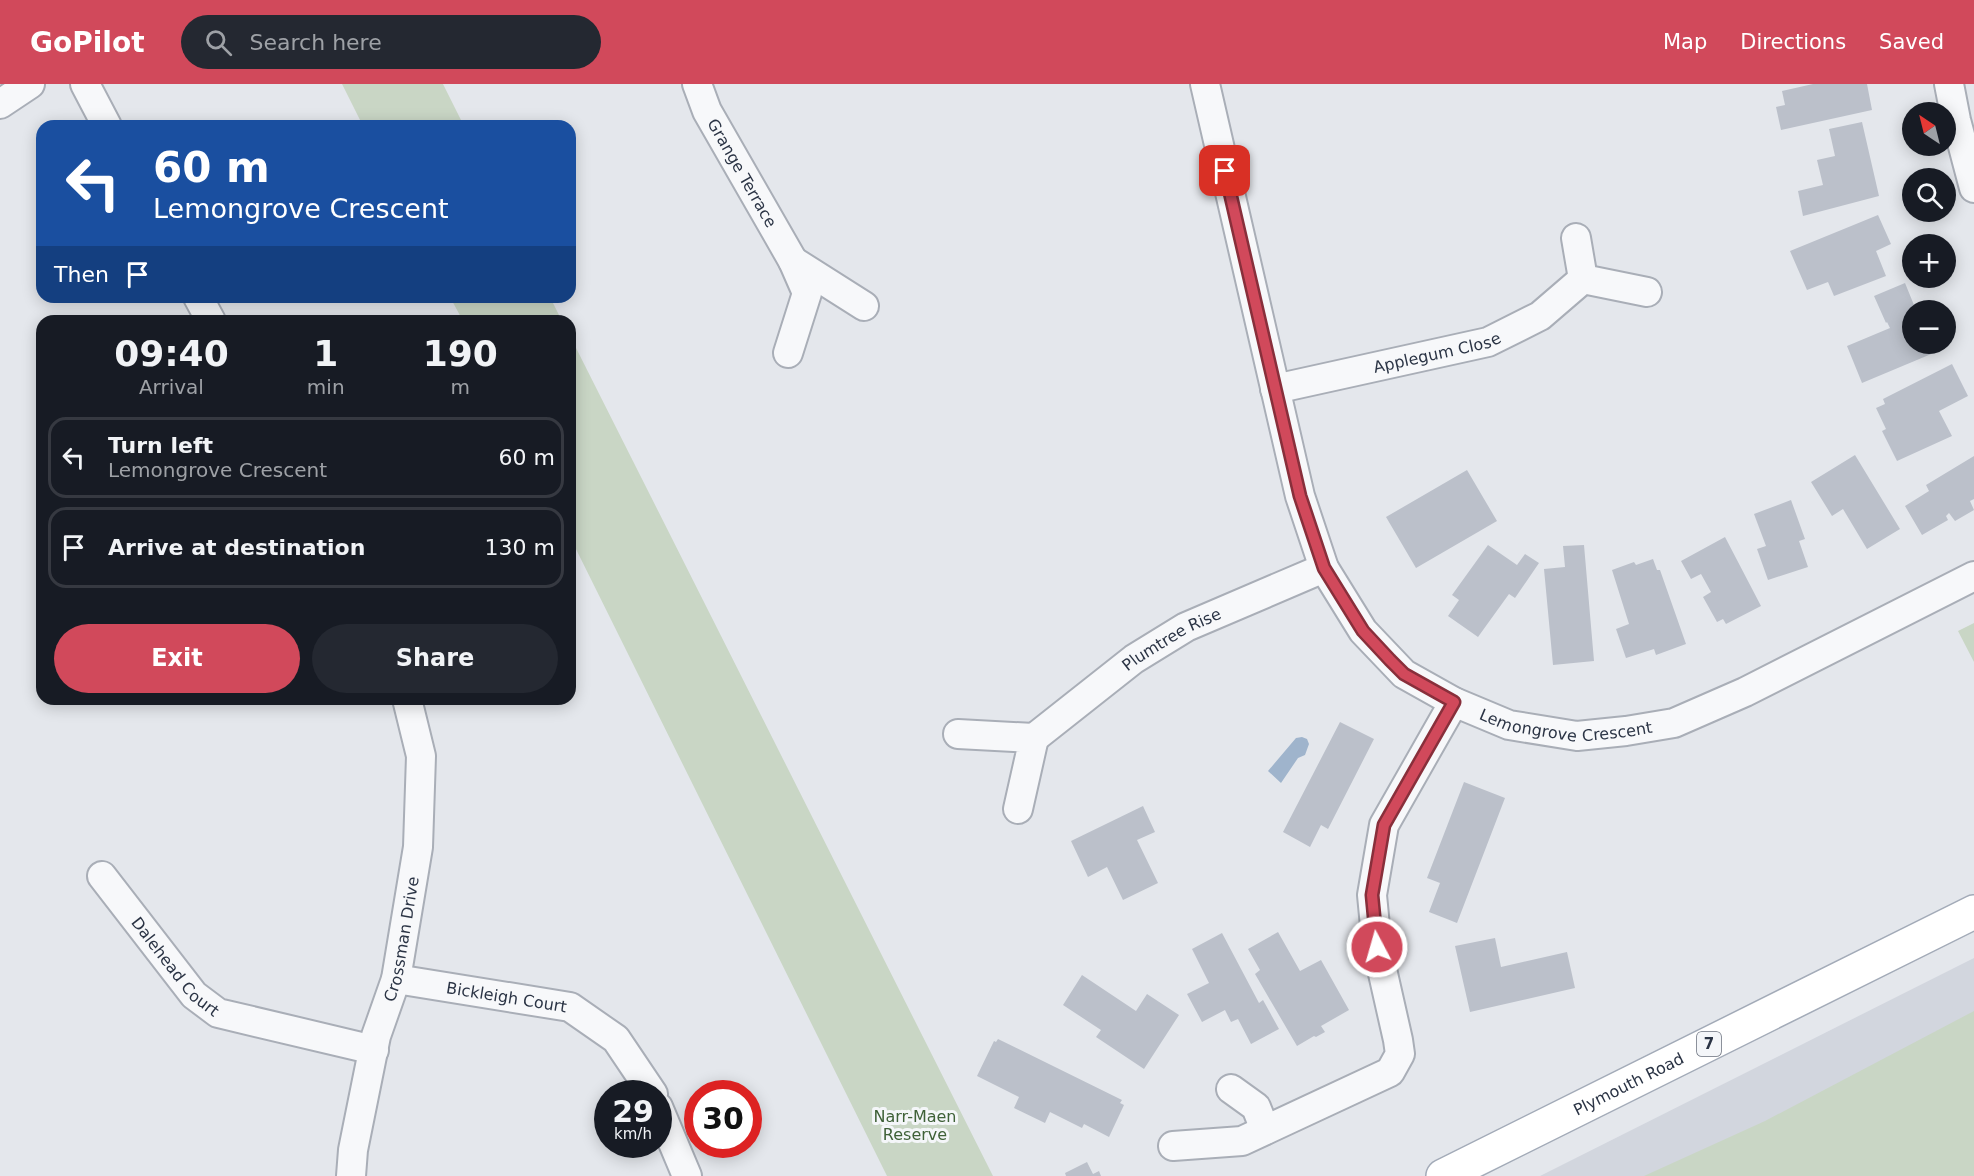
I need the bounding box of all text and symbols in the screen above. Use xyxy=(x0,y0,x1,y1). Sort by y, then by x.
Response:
search box xyxy=(181,15,601,69)
text: GoPilot xyxy=(30,26,145,59)
icon: search xyxy=(202,26,235,59)
text: Search here xyxy=(250,30,382,55)
text: Map xyxy=(1663,30,1707,54)
text: Directions xyxy=(1740,30,1846,54)
text: Saved xyxy=(1879,30,1944,54)
north arrow xyxy=(1902,102,1956,156)
map controls xyxy=(1902,102,1956,354)
street label: Grange Terrace xyxy=(703,115,781,231)
text: 60 m xyxy=(153,143,270,192)
icon: left xyxy=(54,144,132,222)
pin xyxy=(1199,145,1250,196)
icon: arrive xyxy=(1208,154,1241,187)
button: search xyxy=(1902,168,1956,222)
text: Lemongrove Crescent xyxy=(153,193,449,224)
button: + xyxy=(1902,234,1956,288)
icon: arrive xyxy=(121,258,154,291)
text: Then xyxy=(54,262,109,287)
button: − xyxy=(1902,300,1956,354)
street label: Applegum Close xyxy=(1372,328,1504,377)
text: 09:40 xyxy=(114,333,229,374)
text: 1 xyxy=(313,333,338,374)
text: 190 xyxy=(423,333,498,374)
text: Arrival xyxy=(139,375,204,399)
text: min xyxy=(307,375,345,399)
text: m xyxy=(451,375,470,399)
text: Turn left xyxy=(108,433,213,458)
icon: left xyxy=(57,441,90,474)
text: 60 m xyxy=(499,445,555,470)
text: Lemongrove Crescent xyxy=(108,458,327,482)
icon: arrive xyxy=(57,531,90,564)
text: Arrive at destination xyxy=(108,535,365,560)
text: 130 m xyxy=(485,535,555,560)
street label: Plumtree Rise xyxy=(1118,604,1224,675)
button: Exit xyxy=(54,624,300,693)
button: Share xyxy=(312,624,558,693)
street label: Lemongrove Crescent xyxy=(1477,705,1654,746)
street label: Crossman Drive xyxy=(380,875,423,1004)
street label: Dalehead Court xyxy=(127,913,223,1021)
position arrow xyxy=(1345,915,1409,979)
street label: Bickleigh Court xyxy=(445,978,568,1016)
road number: 7 xyxy=(1697,1032,1721,1056)
street label: Plymouth Road xyxy=(1570,1049,1687,1120)
speed limit sign: 30 xyxy=(684,1080,762,1158)
text: 29 xyxy=(612,1094,654,1129)
park label: Narr-Maen Reserve xyxy=(874,1107,957,1144)
text: km/h xyxy=(614,1125,652,1143)

